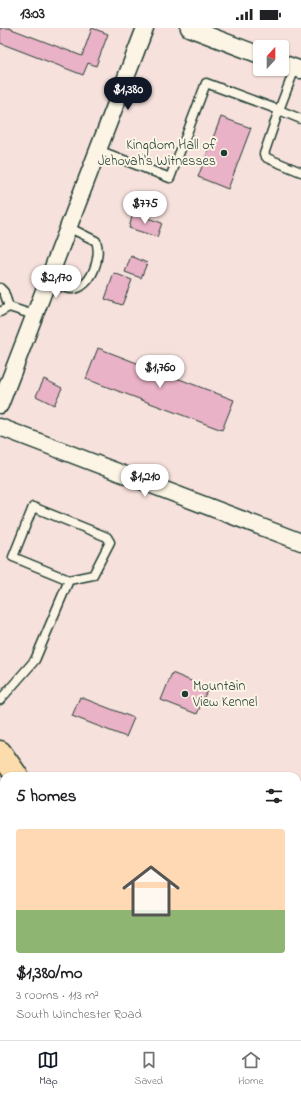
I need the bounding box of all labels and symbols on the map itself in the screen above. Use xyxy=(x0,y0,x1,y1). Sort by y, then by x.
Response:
north arrow xyxy=(253,40,289,76)
pin: $1,380 xyxy=(95,77,161,111)
place label: Kingdom Hall of Jehovah's Witnesses xyxy=(98,135,216,172)
marker: Kingdom Hall of Jehovah's Witnesses xyxy=(219,148,229,158)
pin: $775 xyxy=(121,191,169,225)
pin: $2,170 xyxy=(23,265,89,299)
pin: $1,760 xyxy=(127,355,193,389)
pin: $1,210 xyxy=(112,464,178,498)
place label: Mountain View Kennel xyxy=(192,676,257,713)
marker: Mountain View Kennel xyxy=(180,689,190,699)

